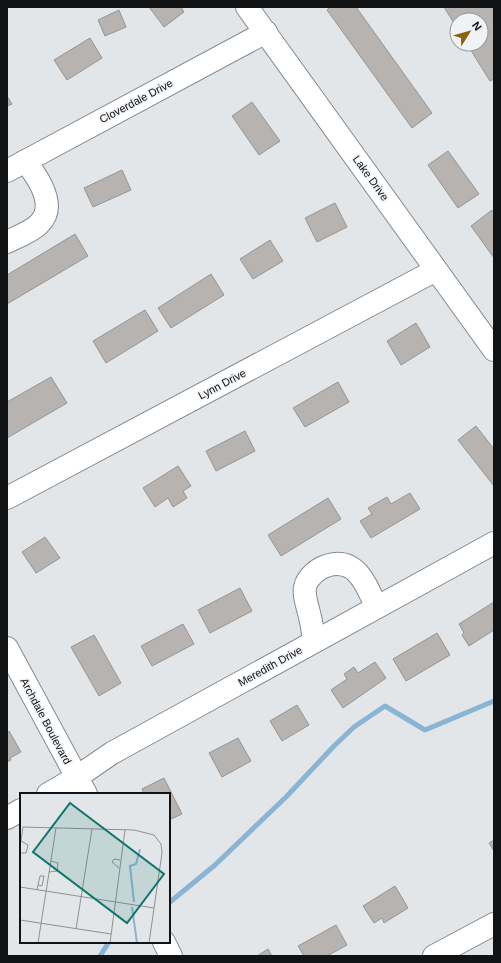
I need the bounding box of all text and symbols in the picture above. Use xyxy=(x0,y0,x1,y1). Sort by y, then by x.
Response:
north arrow xyxy=(449,12,489,52)
text: N xyxy=(470,19,484,33)
street label: Cloverdale Drive xyxy=(97,77,175,125)
street label: Lake Drive xyxy=(351,153,391,203)
street label: Lynn Drive xyxy=(196,366,248,402)
street label: Meredith Drive xyxy=(236,643,304,689)
street label: Archdale Boulevard xyxy=(18,676,74,766)
inset map xyxy=(20,793,170,943)

